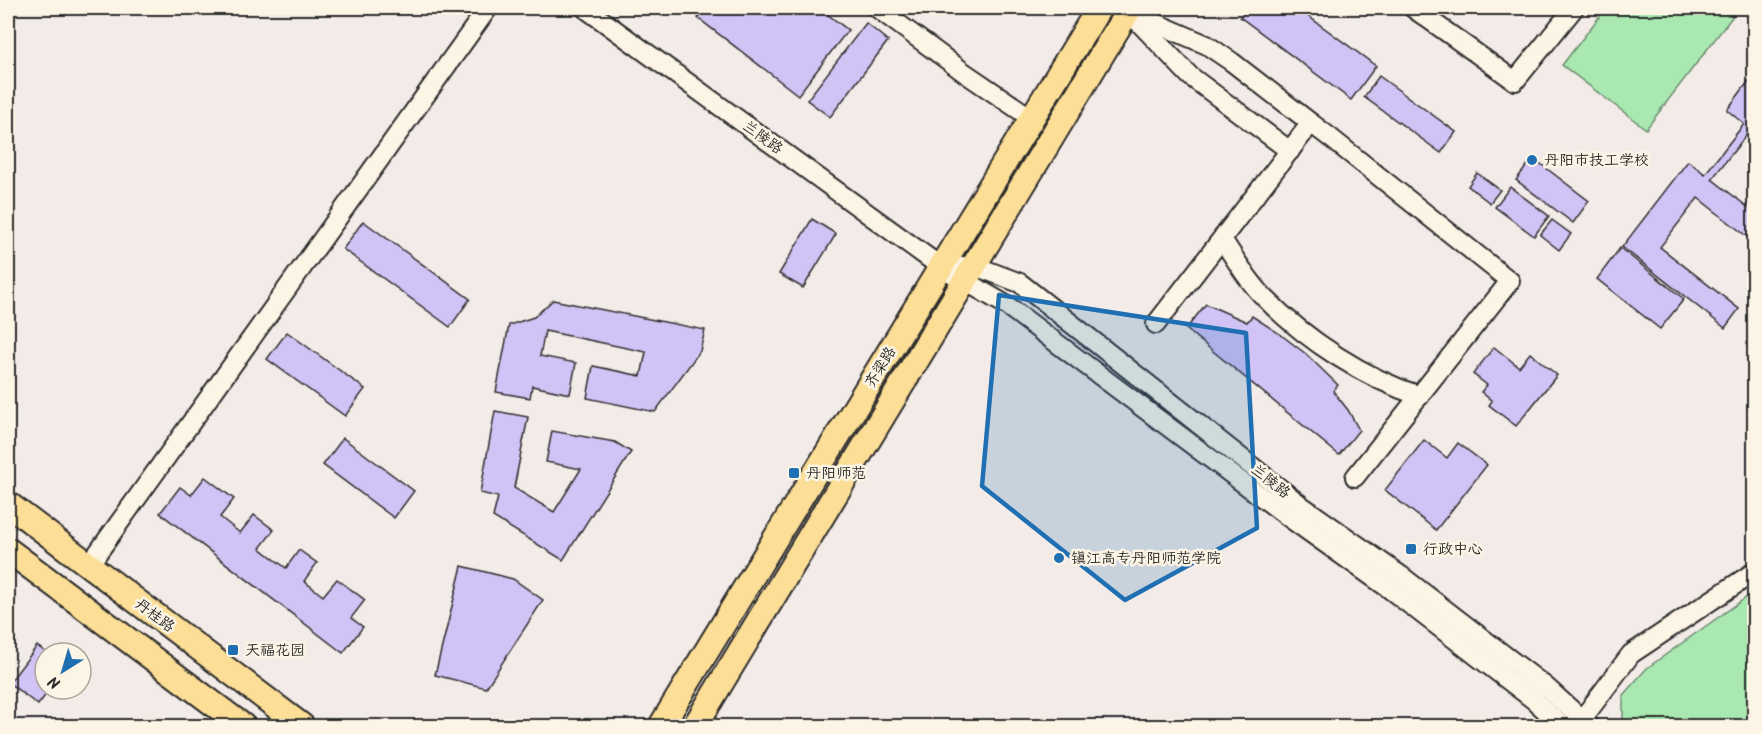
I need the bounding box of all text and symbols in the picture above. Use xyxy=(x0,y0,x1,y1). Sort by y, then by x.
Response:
street label: 兰陵路 xyxy=(737,115,788,161)
place label: 丹阳市技工学校 xyxy=(1544,149,1649,173)
marker: 丹阳市技工学校 xyxy=(1525,153,1539,167)
street label: 齐梁路 xyxy=(859,342,903,393)
street label: 兰陵路 xyxy=(1245,458,1296,505)
place label: 丹阳师范 xyxy=(806,462,866,486)
marker: 丹阳师范 xyxy=(787,466,801,480)
place label: 行政中心 xyxy=(1423,538,1483,562)
marker: 行政中心 xyxy=(1404,542,1418,556)
place label: 镇江高专丹阳师范学院 xyxy=(1071,547,1221,571)
marker: 镇江高专丹阳师范学院 xyxy=(1052,551,1066,565)
street label: 丹桂路 xyxy=(129,593,180,639)
place label: 天福花园 xyxy=(245,639,305,663)
north arrow xyxy=(33,641,93,701)
marker: 天福花园 xyxy=(226,643,240,657)
text: N xyxy=(43,669,66,695)

